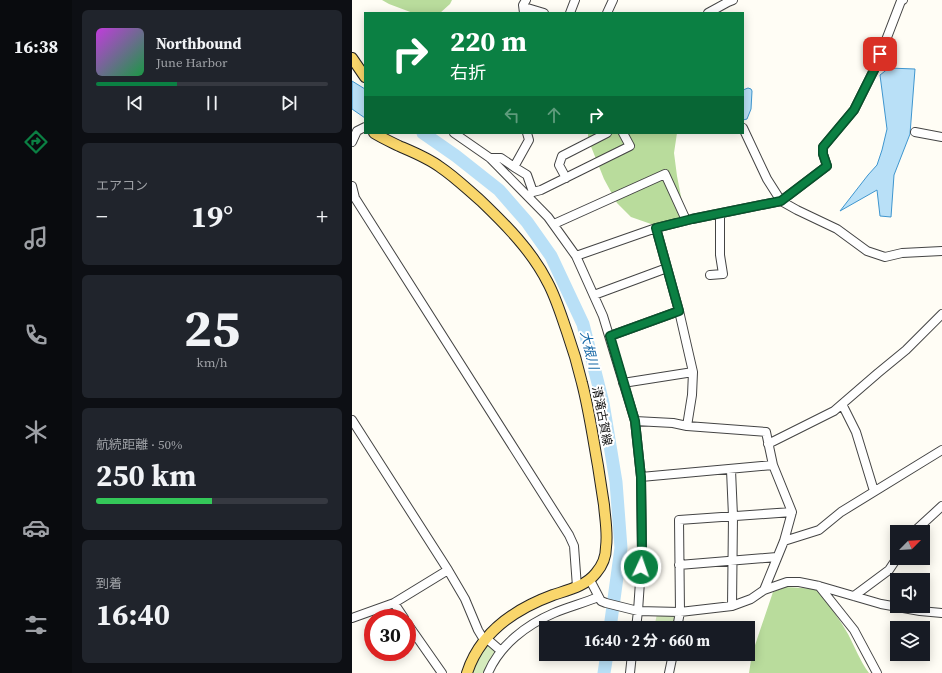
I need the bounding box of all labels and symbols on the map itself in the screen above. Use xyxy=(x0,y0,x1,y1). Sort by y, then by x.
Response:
pin xyxy=(863,37,897,71)
water label: 大根川 xyxy=(577,329,603,373)
street label: 清滝古賀線 xyxy=(588,385,616,447)
north arrow xyxy=(890,525,930,565)
position arrow xyxy=(620,546,662,588)
speed limit sign: 30 xyxy=(364,609,416,661)

